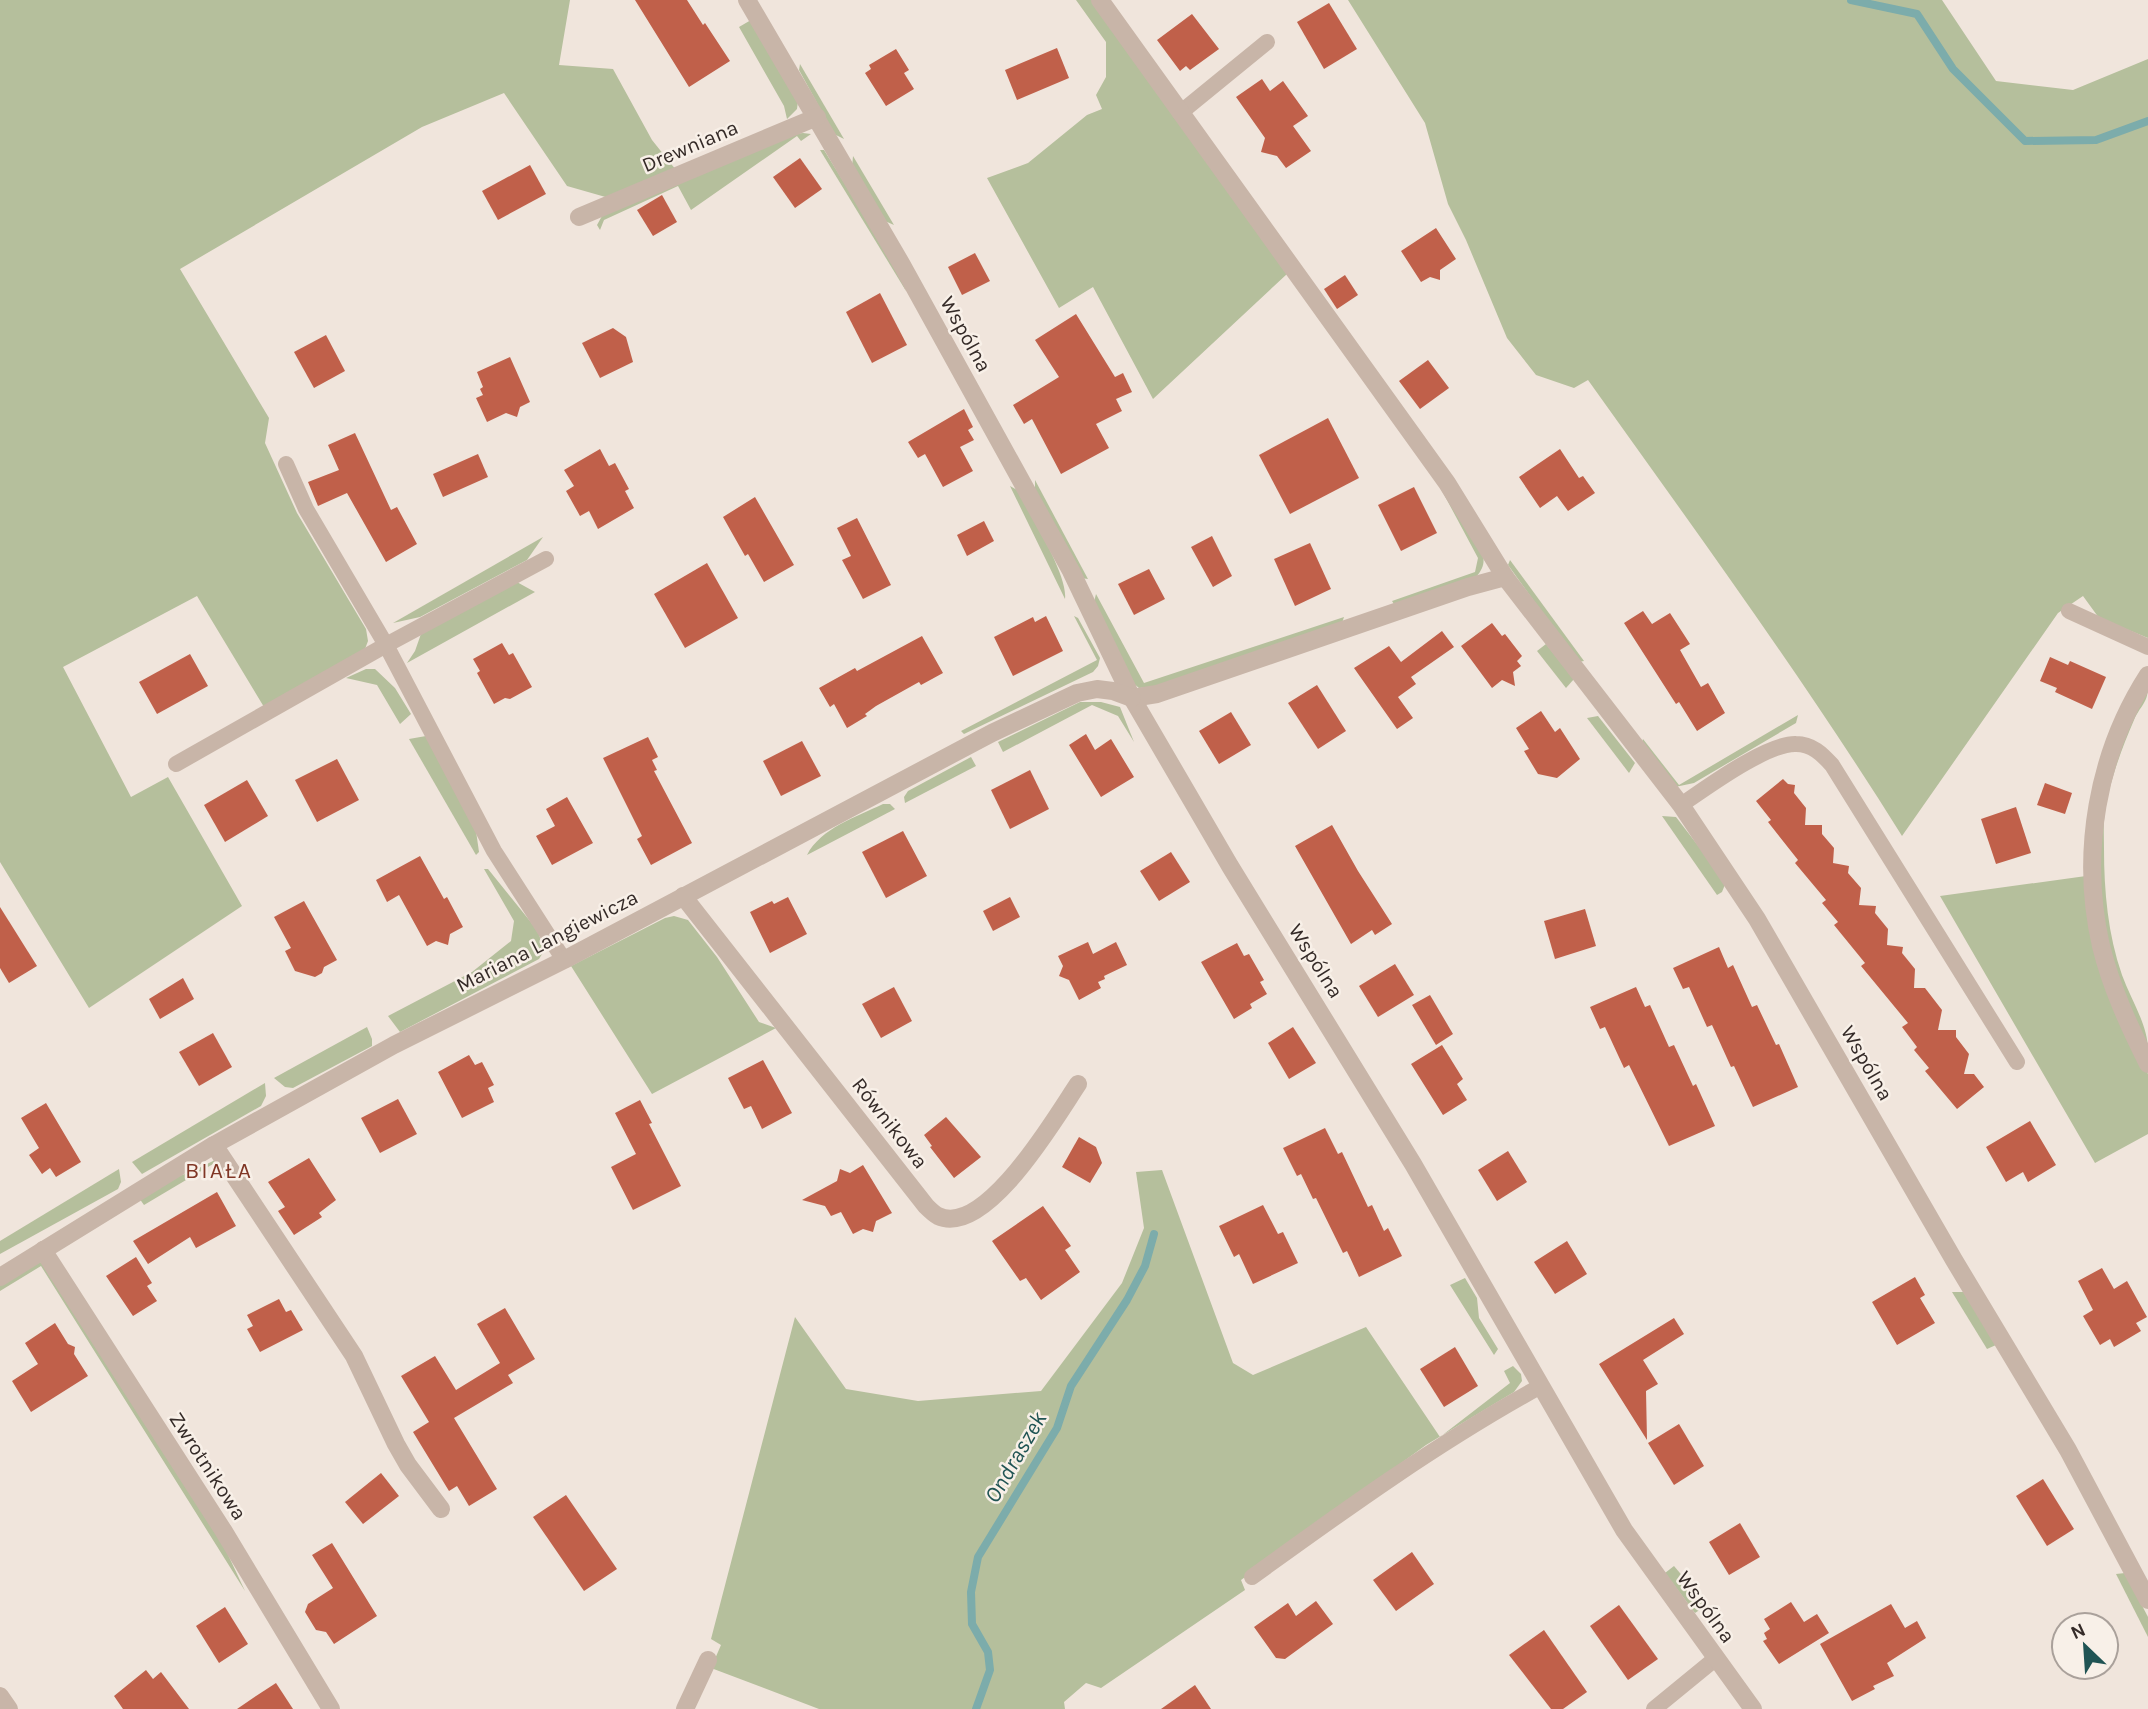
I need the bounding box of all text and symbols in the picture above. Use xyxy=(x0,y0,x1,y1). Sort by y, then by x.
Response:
street label: Drewniana xyxy=(638,115,742,177)
street label: Wspólna xyxy=(935,292,997,376)
street label: Mariana Langiewicza xyxy=(452,885,642,997)
street label: Wspólna xyxy=(1284,920,1348,1002)
street label: Wspólna xyxy=(1836,1021,1898,1105)
street label: Równikowa xyxy=(847,1073,933,1173)
district label: BIAŁA xyxy=(185,1157,253,1184)
water label: Ondraszek xyxy=(979,1407,1052,1508)
street label: Zwrotnikowa xyxy=(164,1408,252,1524)
street label: Wspólna xyxy=(1672,1566,1740,1648)
north arrow xyxy=(2050,1611,2120,1681)
text: N xyxy=(2067,1619,2089,1644)

